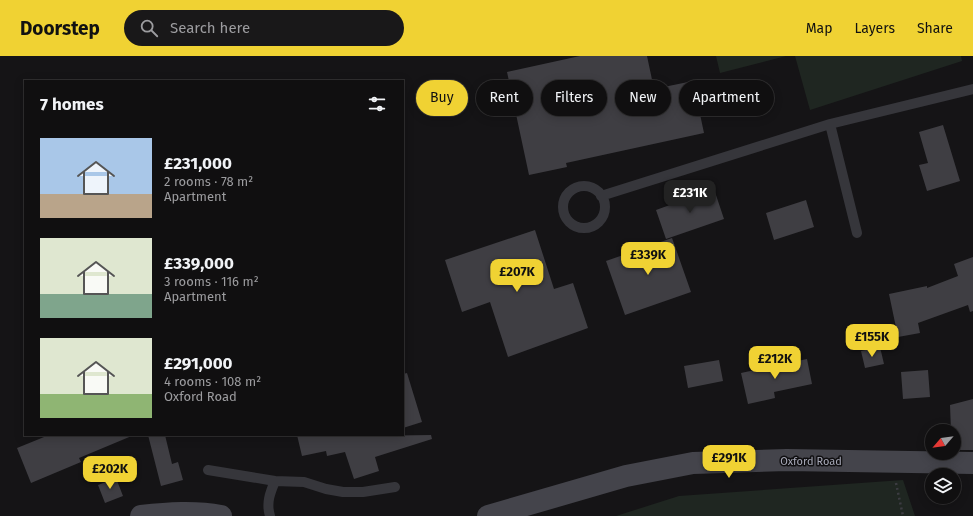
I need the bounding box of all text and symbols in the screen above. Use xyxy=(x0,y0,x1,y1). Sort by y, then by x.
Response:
search box xyxy=(124,10,404,46)
text: Doorstep xyxy=(20,17,100,40)
icon: search xyxy=(138,17,160,39)
text: Search here xyxy=(170,19,250,37)
text: Map xyxy=(806,20,832,37)
text: Layers xyxy=(854,20,895,37)
text: Share xyxy=(917,20,953,37)
chip: Buy xyxy=(416,80,468,116)
chip: Rent xyxy=(476,80,533,116)
chip: Filters xyxy=(541,80,607,116)
chip: New xyxy=(615,80,671,116)
chip: Apartment xyxy=(679,80,774,116)
icon: filters xyxy=(366,93,388,115)
text: 7 homes xyxy=(40,94,104,115)
text: £231,000 xyxy=(164,153,232,174)
icon: home xyxy=(72,154,120,202)
text: 2 rooms · 78 m² xyxy=(164,174,253,189)
pin: £231K xyxy=(662,180,718,214)
text: £231K xyxy=(673,185,707,200)
text: Apartment xyxy=(164,189,226,204)
pin: £339K xyxy=(620,242,676,276)
text: £339K xyxy=(630,247,666,262)
text: £339,000 xyxy=(164,253,234,274)
icon: home xyxy=(72,254,120,302)
pin: £207K xyxy=(489,259,545,293)
text: £207K xyxy=(499,264,535,279)
text: 3 rooms · 116 m² xyxy=(164,274,259,289)
text: Apartment xyxy=(164,289,226,304)
pin: £155K xyxy=(844,324,900,358)
text: £155K xyxy=(855,329,889,344)
pin: £212K xyxy=(747,346,803,380)
text: £212K xyxy=(758,351,792,366)
text: £291,000 xyxy=(164,353,233,374)
icon: home xyxy=(72,354,120,402)
text: 4 rooms · 108 m² xyxy=(164,374,261,389)
text: Oxford Road xyxy=(164,389,237,404)
north arrow xyxy=(925,424,961,460)
map controls xyxy=(925,424,961,504)
pin: £291K xyxy=(701,445,757,479)
text: £291K xyxy=(712,450,746,465)
street label: Oxford Road xyxy=(780,455,842,468)
pin: £202K xyxy=(82,456,138,490)
text: £202K xyxy=(92,461,128,476)
button: layers xyxy=(925,468,961,504)

